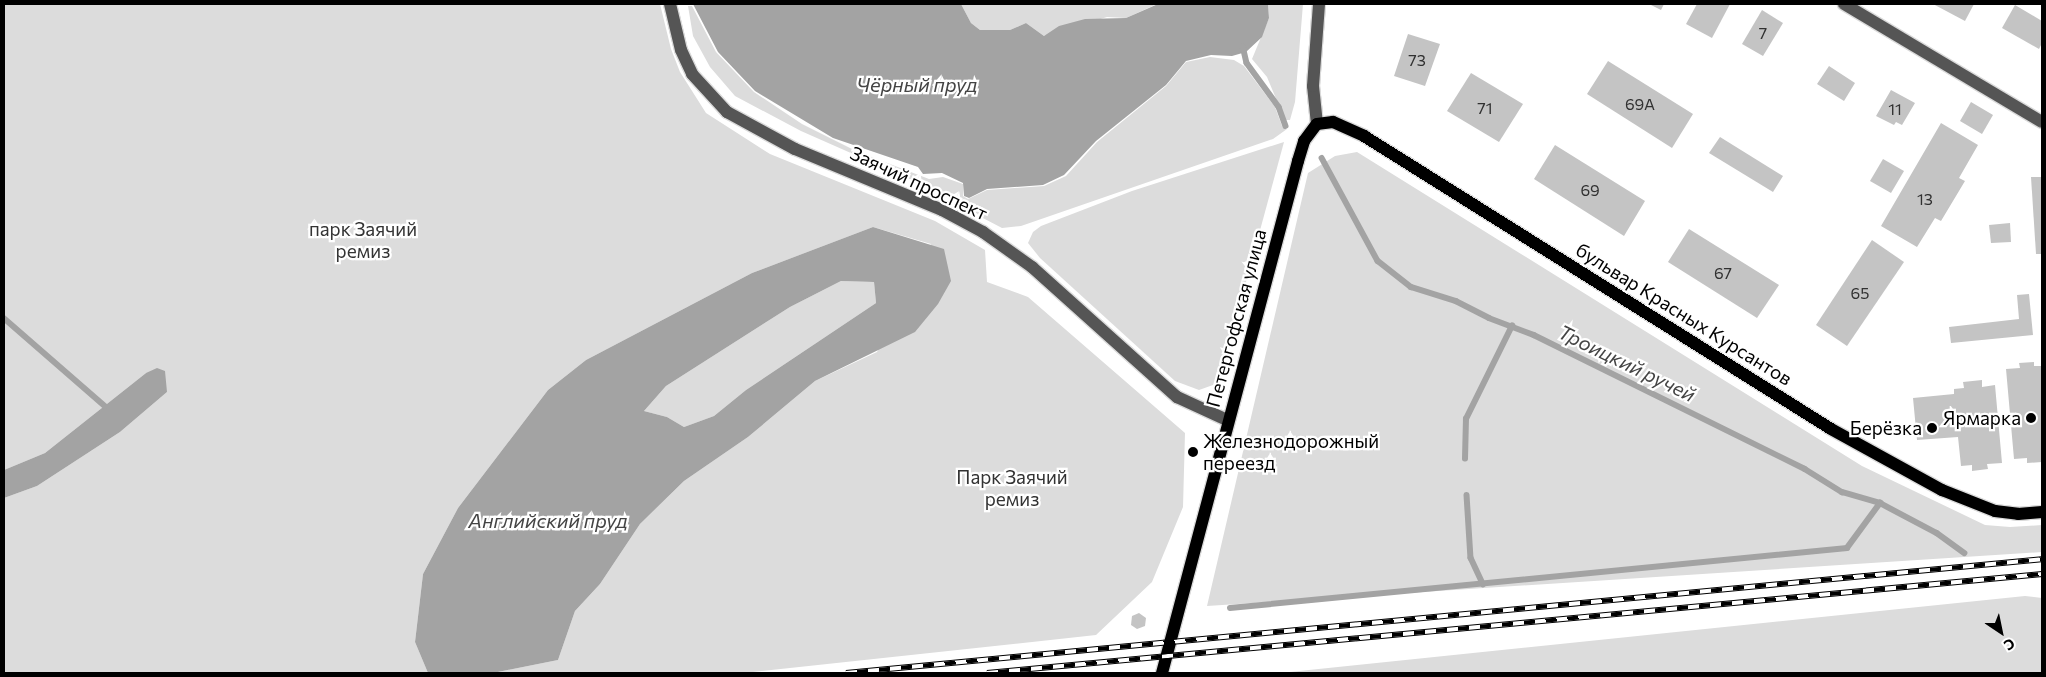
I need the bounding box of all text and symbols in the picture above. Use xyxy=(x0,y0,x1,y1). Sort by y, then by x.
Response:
house number: 7 xyxy=(1759,23,1767,43)
house number: 73 xyxy=(1408,50,1426,70)
water label: Чёрный пруд xyxy=(857,72,977,96)
house number: 69А xyxy=(1625,94,1655,114)
house number: 71 xyxy=(1477,98,1493,118)
house number: 11 xyxy=(1888,99,1902,119)
street label: Заячий проспект xyxy=(847,141,991,225)
house number: 69 xyxy=(1580,180,1600,200)
house number: 13 xyxy=(1917,189,1933,209)
park label: парк Заячий ремиз xyxy=(309,218,417,262)
street label: Петергофская улица xyxy=(1201,226,1271,410)
street label: бульвар Красных Курсантов xyxy=(1572,238,1796,390)
house number: 67 xyxy=(1714,263,1732,283)
house number: 65 xyxy=(1851,283,1869,303)
water label: Троицкий ручей xyxy=(1555,319,1699,407)
place label: Ярмарка xyxy=(1943,407,2021,429)
marker: Ярмарка xyxy=(2025,412,2037,424)
place label: Берёзка xyxy=(1850,417,1922,439)
marker: Берёзка xyxy=(1926,422,1938,434)
place label: Железнодорожный переезд xyxy=(1203,430,1379,474)
marker: Железнодорожный переезд xyxy=(1187,446,1199,458)
park label: Парк Заячий ремиз xyxy=(956,466,1068,510)
water label: Английский пруд xyxy=(468,508,628,532)
north arrow xyxy=(1976,607,2026,657)
text: С xyxy=(2001,635,2018,655)

